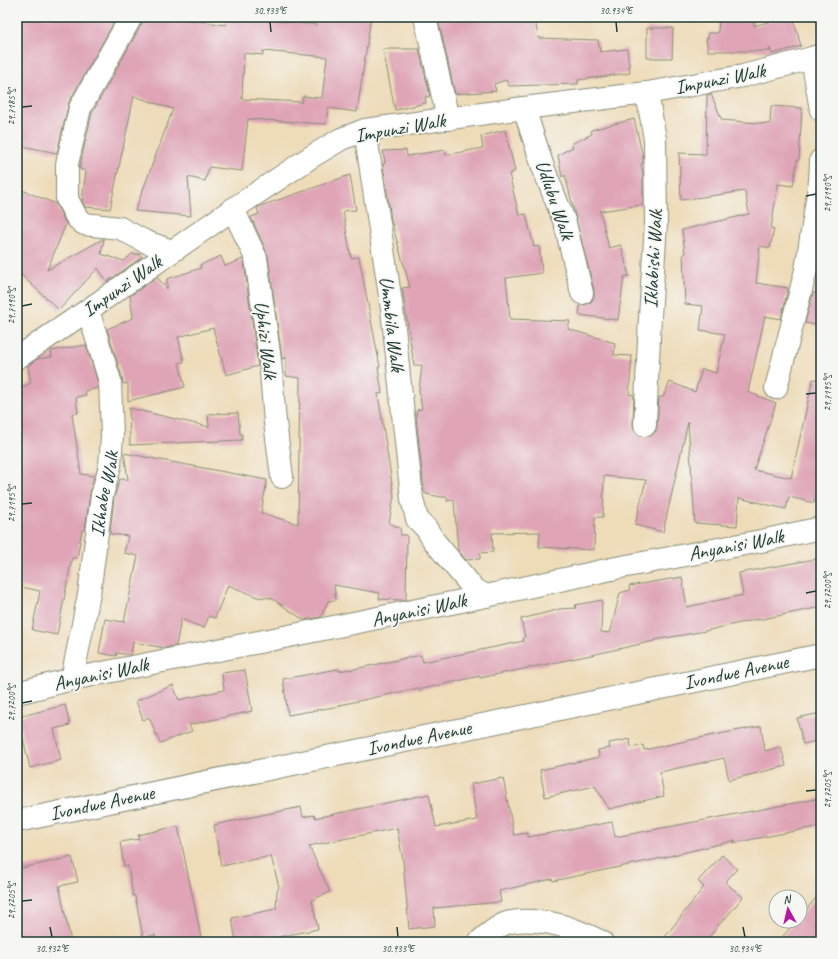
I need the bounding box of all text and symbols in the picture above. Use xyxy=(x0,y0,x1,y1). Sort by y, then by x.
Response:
text: 30.933°E xyxy=(254,4,288,17)
text: 30.934°E xyxy=(600,4,634,17)
street label: Impunzi Walk xyxy=(673,58,769,100)
text: 29.7185°S xyxy=(5,87,18,125)
street label: Impunzi Walk xyxy=(353,107,449,148)
street label: Udlubu Walk xyxy=(530,157,581,245)
text: 29.7190°S xyxy=(821,174,834,212)
street label: Iklabishi Walk xyxy=(638,207,668,309)
street label: Impunzi Walk xyxy=(77,249,168,322)
street label: Ummbila Walk xyxy=(374,275,410,375)
text: 29.7190°S xyxy=(5,286,18,324)
street label: Uphizi Walk xyxy=(249,300,283,382)
text: 29.7195°S xyxy=(821,373,834,411)
street label: Ikhabe Walk xyxy=(84,449,124,538)
text: 29.7195°S xyxy=(5,484,18,522)
street label: Anyanisi Walk xyxy=(686,523,787,566)
text: 29.7200°S xyxy=(821,571,834,609)
street label: Anyanisi Walk xyxy=(369,587,470,632)
street label: Ivondwe Avenue xyxy=(682,648,792,695)
street label: Anyanisi Walk xyxy=(51,651,152,696)
text: 29.7200°S xyxy=(5,683,18,721)
street label: Ivondwe Avenue xyxy=(365,714,475,761)
text: 29.7205°S xyxy=(821,770,834,808)
street label: Ivondwe Avenue xyxy=(48,779,158,826)
text: 29.7205°S xyxy=(5,881,18,919)
north arrow xyxy=(768,889,808,929)
text: N xyxy=(782,891,793,907)
text: 30.932°E xyxy=(36,942,70,955)
text: 30.933°E xyxy=(382,942,416,955)
text: 30.934°E xyxy=(729,942,763,955)

